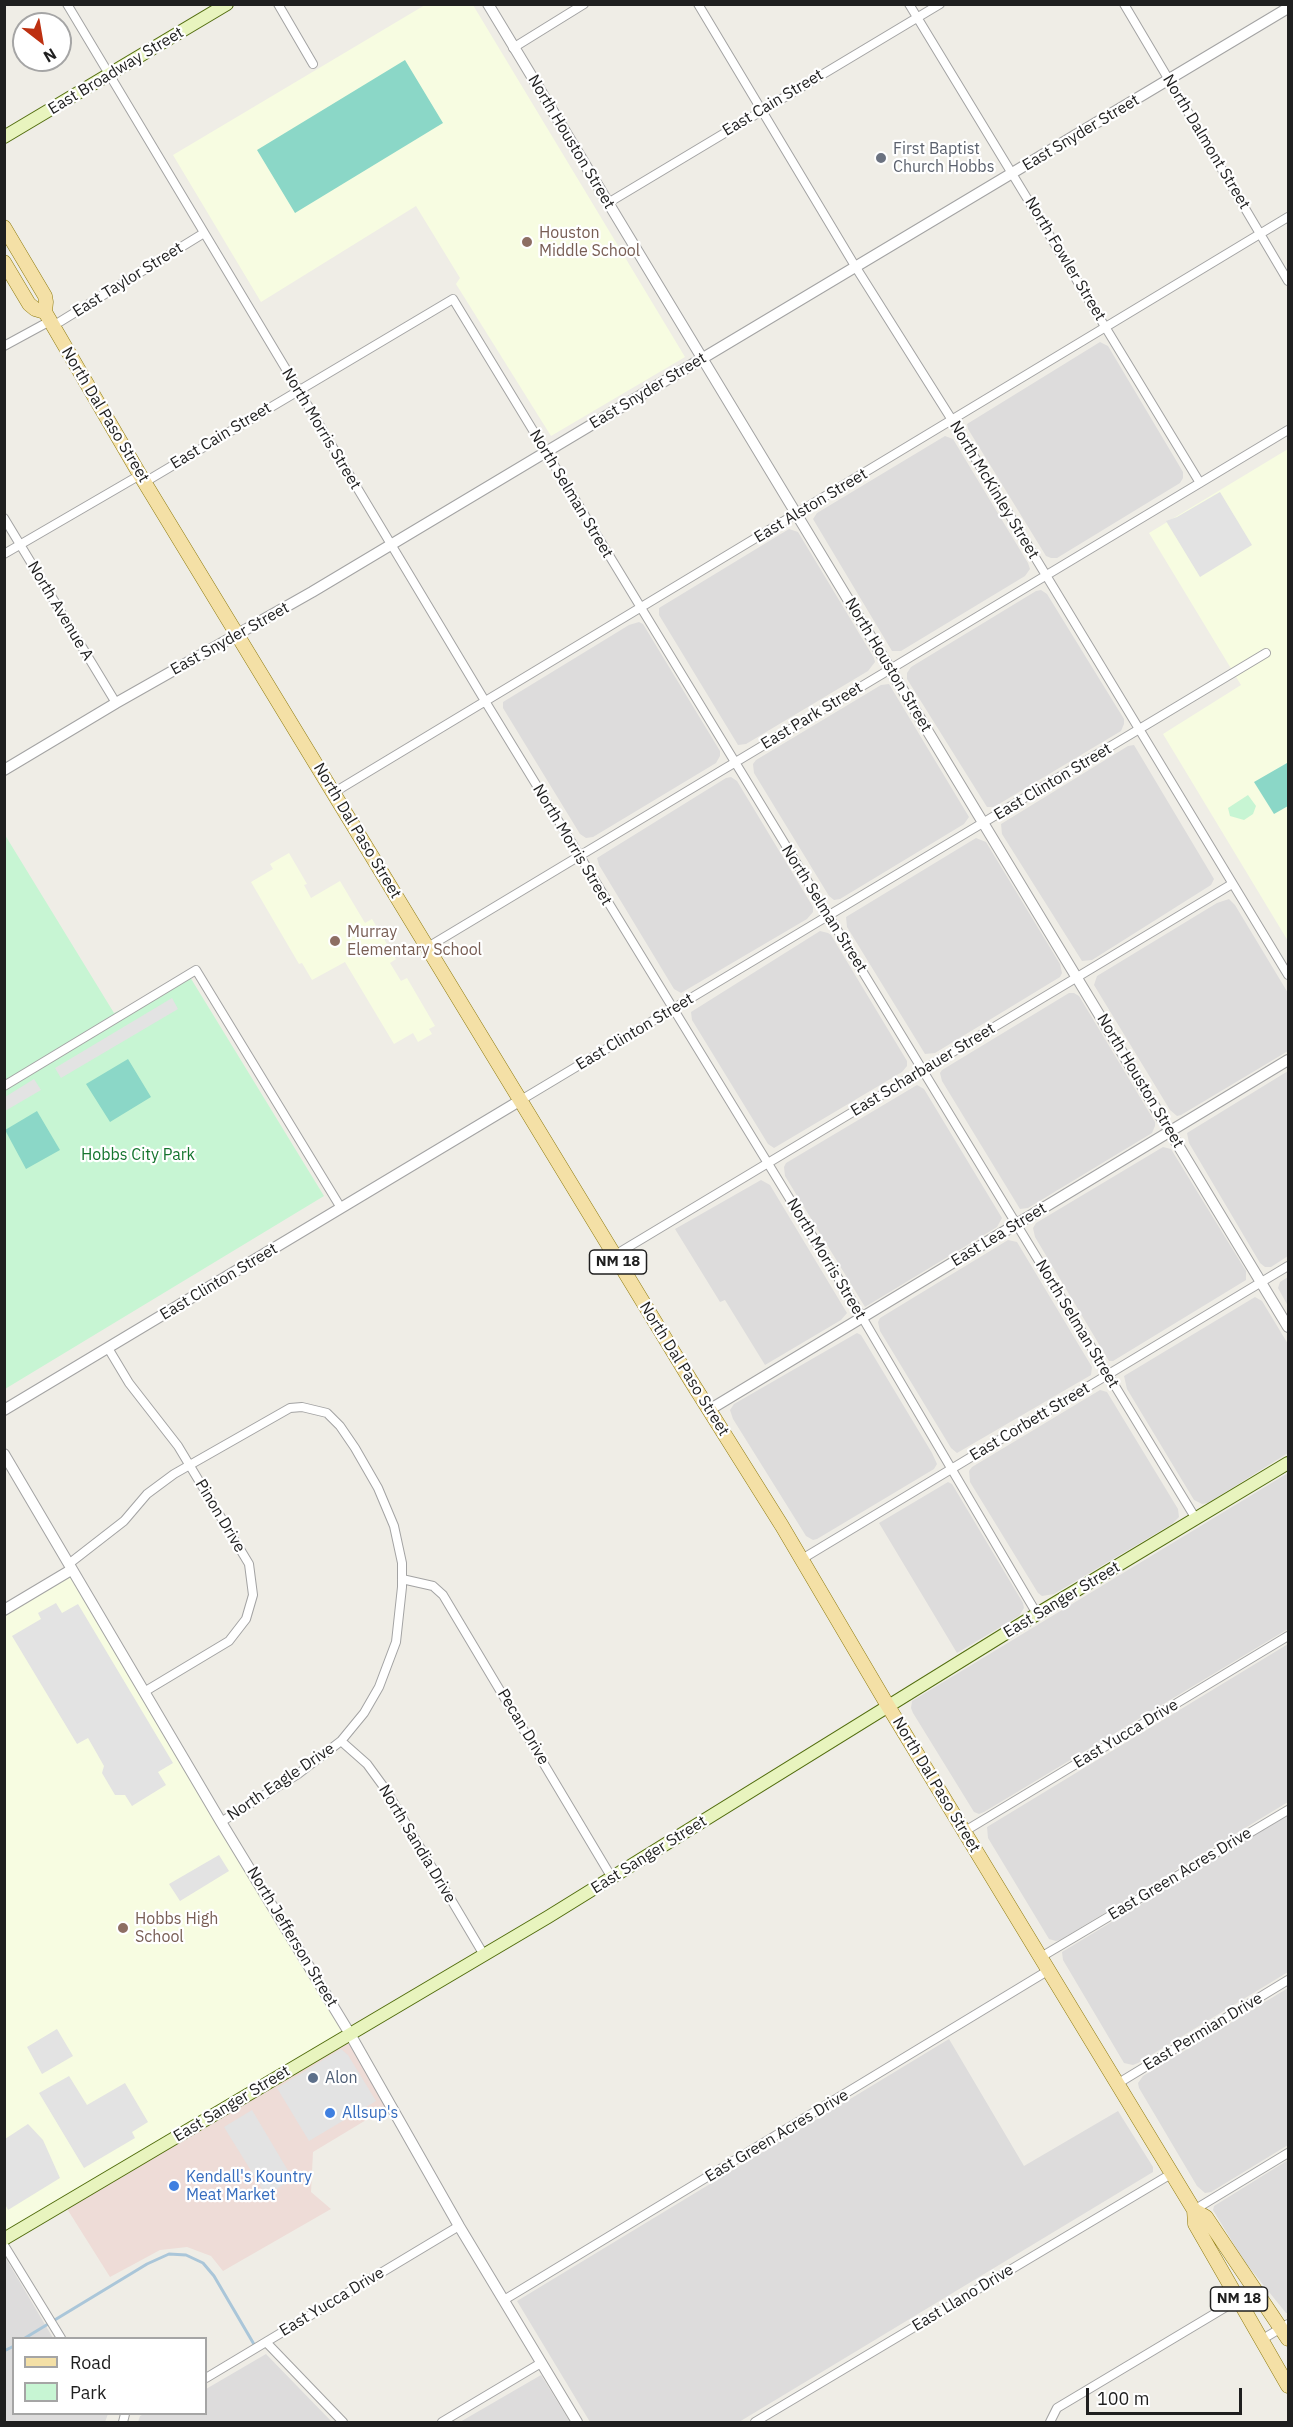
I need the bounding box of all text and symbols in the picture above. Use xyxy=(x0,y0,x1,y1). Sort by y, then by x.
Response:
north arrow xyxy=(12,12,72,72)
street label: East Broadway Street xyxy=(45,23,187,119)
text: N xyxy=(40,44,60,67)
street label: East Cain Street xyxy=(719,65,827,141)
street label: North Houston Street xyxy=(523,71,619,213)
street label: North Dalmont Street xyxy=(1158,71,1254,213)
street label: East Snyder Street xyxy=(1019,91,1143,175)
place label: First Baptist Church Hobbs xyxy=(893,139,994,177)
marker: First Baptist Church Hobbs xyxy=(874,151,888,165)
street label: North Fowler Street xyxy=(1020,194,1110,324)
place label: Houston Middle School xyxy=(539,223,640,261)
marker: Houston Middle School xyxy=(520,235,534,249)
street label: East Taylor Street xyxy=(69,238,187,322)
street label: North Dal Paso Street xyxy=(57,344,153,486)
street label: East Snyder Street xyxy=(586,349,710,433)
street label: North Morris Street xyxy=(277,365,365,493)
street label: East Cain Street xyxy=(167,398,275,474)
street label: North McKinley Street xyxy=(945,417,1043,563)
street label: North Selman Street xyxy=(525,426,617,562)
street label: East Alston Street xyxy=(751,465,871,547)
street label: North Avenue A xyxy=(23,558,97,664)
street label: North Houston Street xyxy=(840,594,936,736)
street label: East Snyder Street xyxy=(167,598,293,680)
street label: East Park Street xyxy=(758,678,866,754)
street label: East Clinton Street xyxy=(991,739,1115,825)
street label: North Dal Paso Street xyxy=(309,760,405,902)
street label: North Morris Street xyxy=(528,781,616,909)
street label: North Selman Street xyxy=(777,842,871,976)
place label: Murray Elementary School xyxy=(347,922,482,960)
marker: Murray Elementary School xyxy=(328,934,342,948)
street label: East Clinton Street xyxy=(573,989,697,1075)
street label: North Houston Street xyxy=(1092,1010,1188,1152)
street label: East Scharbauer Street xyxy=(847,1019,999,1121)
park label: Hobbs City Park xyxy=(81,1145,195,1165)
street label: North Morris Street xyxy=(782,1195,870,1323)
street label: East Lea Street xyxy=(948,1199,1050,1271)
street label: East Clinton Street xyxy=(157,1239,281,1325)
road number: NM 18 xyxy=(590,1250,646,1274)
street label: North Selman Street xyxy=(1031,1256,1123,1392)
street label: North Dal Paso Street xyxy=(635,1298,733,1440)
street label: East Corbett Street xyxy=(967,1379,1093,1465)
street label: Pinon Drive xyxy=(191,1476,249,1556)
street label: East Sanger Street xyxy=(1000,1558,1124,1642)
street label: Pecan Drive xyxy=(493,1686,553,1768)
street label: East Yucca Drive xyxy=(1070,1695,1182,1773)
street label: North Dal Paso Street xyxy=(888,1714,984,1856)
street label: North Eagle Drive xyxy=(224,1739,338,1825)
street label: North Sandia Drive xyxy=(374,1781,460,1907)
street label: East Sanger Street xyxy=(588,1812,710,1898)
street label: East Green Acres Drive xyxy=(1105,1824,1255,1924)
street label: North Jefferson Street xyxy=(243,1863,341,2011)
place label: Hobbs High School xyxy=(135,1909,218,1947)
marker: Hobbs High School xyxy=(116,1921,130,1935)
street label: East Permian Drive xyxy=(1140,1989,1266,2075)
street label: East Sanger Street xyxy=(170,2062,294,2146)
place label: Alon xyxy=(325,2068,358,2088)
marker: Alon xyxy=(306,2071,320,2085)
street label: East Green Acres Drive xyxy=(702,2086,852,2186)
place label: Allsup's xyxy=(342,2103,398,2123)
marker: Allsup's xyxy=(323,2106,337,2120)
place label: Kendall's Kountry Meat Market xyxy=(186,2167,312,2205)
marker: Kendall's Kountry Meat Market xyxy=(167,2179,181,2193)
street label: East Llano Drive xyxy=(909,2260,1017,2336)
street label: East Yucca Drive xyxy=(276,2263,388,2341)
road number: NM 18 xyxy=(1210,2287,1268,2311)
legend xyxy=(12,2337,207,2415)
text: Road xyxy=(70,2351,111,2374)
scale bar xyxy=(1089,2376,1245,2414)
text: Park xyxy=(70,2381,106,2404)
text: 100 m xyxy=(1097,2387,1149,2410)

